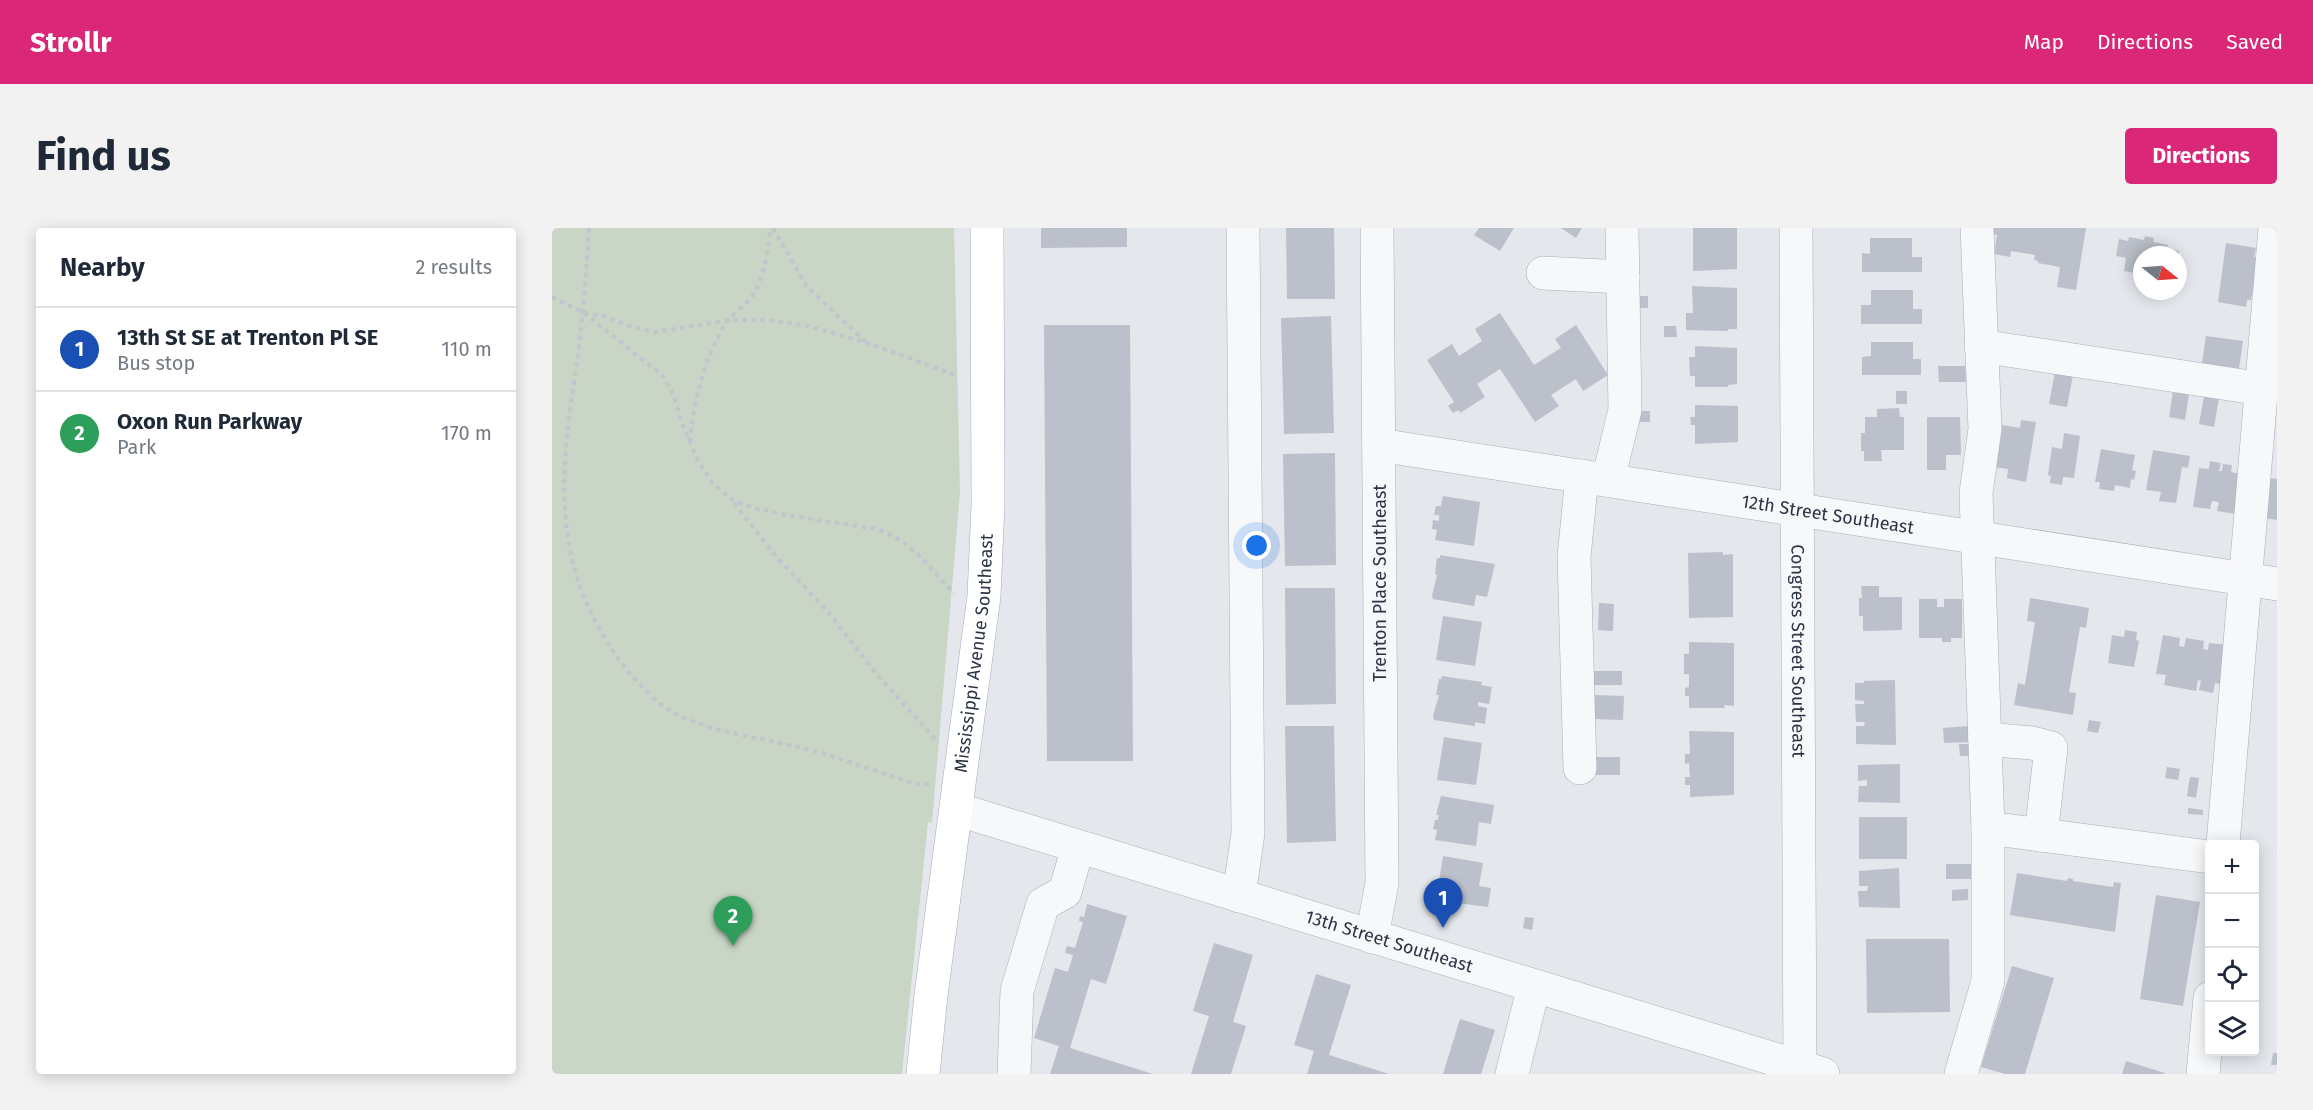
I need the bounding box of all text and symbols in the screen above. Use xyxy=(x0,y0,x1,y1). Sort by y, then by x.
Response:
text: Strollr xyxy=(30,26,111,59)
text: Map xyxy=(2024,29,2064,55)
text: Directions xyxy=(2097,29,2193,55)
text: Saved xyxy=(2226,29,2283,55)
button: Directions xyxy=(2125,128,2277,184)
text: Find us xyxy=(36,131,171,181)
north arrow xyxy=(2133,246,2187,300)
text: Nearby xyxy=(60,252,145,283)
text: 2 results xyxy=(415,255,492,279)
text: 13th St SE at Trenton Pl SE xyxy=(117,324,378,351)
text: 1 xyxy=(75,337,84,361)
text: 110 m xyxy=(441,337,492,361)
text: Bus stop xyxy=(117,351,195,375)
text: Oxon Run Parkway xyxy=(117,408,302,435)
text: 2 xyxy=(74,421,85,445)
text: 170 m xyxy=(441,421,492,445)
text: Park xyxy=(117,435,156,459)
street label: Trenton Place Southeast xyxy=(1369,484,1391,682)
street label: 12th Street Southeast xyxy=(1740,490,1916,539)
your location xyxy=(1242,531,1271,560)
street label: Mississippi Avenue Southeast xyxy=(950,533,998,774)
street label: Congress Street Southeast xyxy=(1786,544,1810,758)
map controls xyxy=(2205,840,2259,1056)
button: + xyxy=(2205,840,2259,894)
pin: 1 xyxy=(1424,878,1462,928)
button: − xyxy=(2205,894,2259,948)
pin: 2 xyxy=(714,896,753,946)
street label: 13th Street Southeast xyxy=(1303,905,1476,978)
button: locate xyxy=(2205,948,2259,1002)
button: layers xyxy=(2205,1002,2259,1056)

